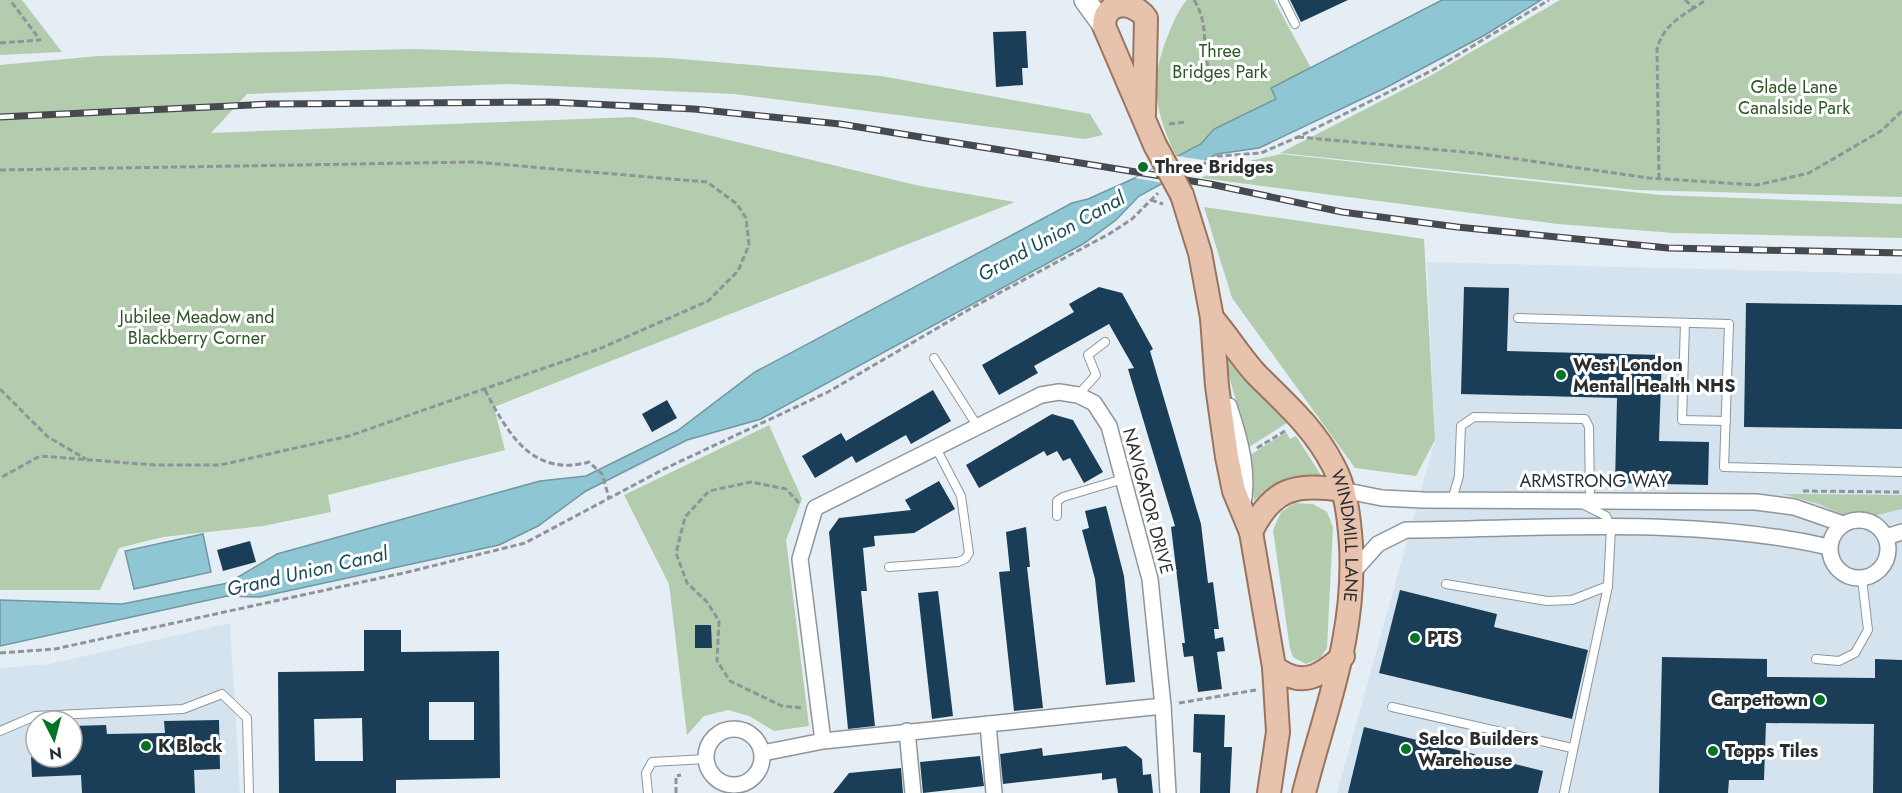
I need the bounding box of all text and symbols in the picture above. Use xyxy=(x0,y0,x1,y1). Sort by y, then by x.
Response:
park label: Three Bridges Park xyxy=(1172,38,1268,85)
park label: Glade Lane Canalside Park xyxy=(1738,74,1850,121)
place label: Three Bridges xyxy=(1155,154,1273,180)
marker: Three Bridges xyxy=(1136,160,1150,174)
water label: Grand Union Canal xyxy=(972,183,1131,289)
park label: Jubilee Meadow and Blackberry Corner xyxy=(117,304,275,351)
place label: West London Mental Health NHS xyxy=(1573,352,1735,399)
marker: West London Mental Health NHS xyxy=(1554,368,1568,382)
street label: NAVIGATOR DRIVE xyxy=(1116,425,1180,577)
street label: WINDMILL LANE xyxy=(1324,466,1365,603)
street label: ARMSTRONG WAY xyxy=(1519,468,1669,494)
water label: Grand Union Canal xyxy=(224,539,392,604)
place label: PTS xyxy=(1427,625,1459,651)
marker: PTS xyxy=(1408,631,1422,645)
place label: Carpettown xyxy=(1711,687,1808,713)
marker: Carpettown xyxy=(1813,693,1827,707)
north arrow xyxy=(24,709,84,769)
place label: Selco Builders Warehouse xyxy=(1418,726,1539,773)
place label: K Block xyxy=(158,733,223,759)
place label: Topps Tiles xyxy=(1725,738,1818,764)
marker: K Block xyxy=(139,739,153,753)
text: N xyxy=(48,741,63,766)
marker: Selco Builders Warehouse xyxy=(1399,742,1413,756)
marker: Topps Tiles xyxy=(1706,744,1720,758)

